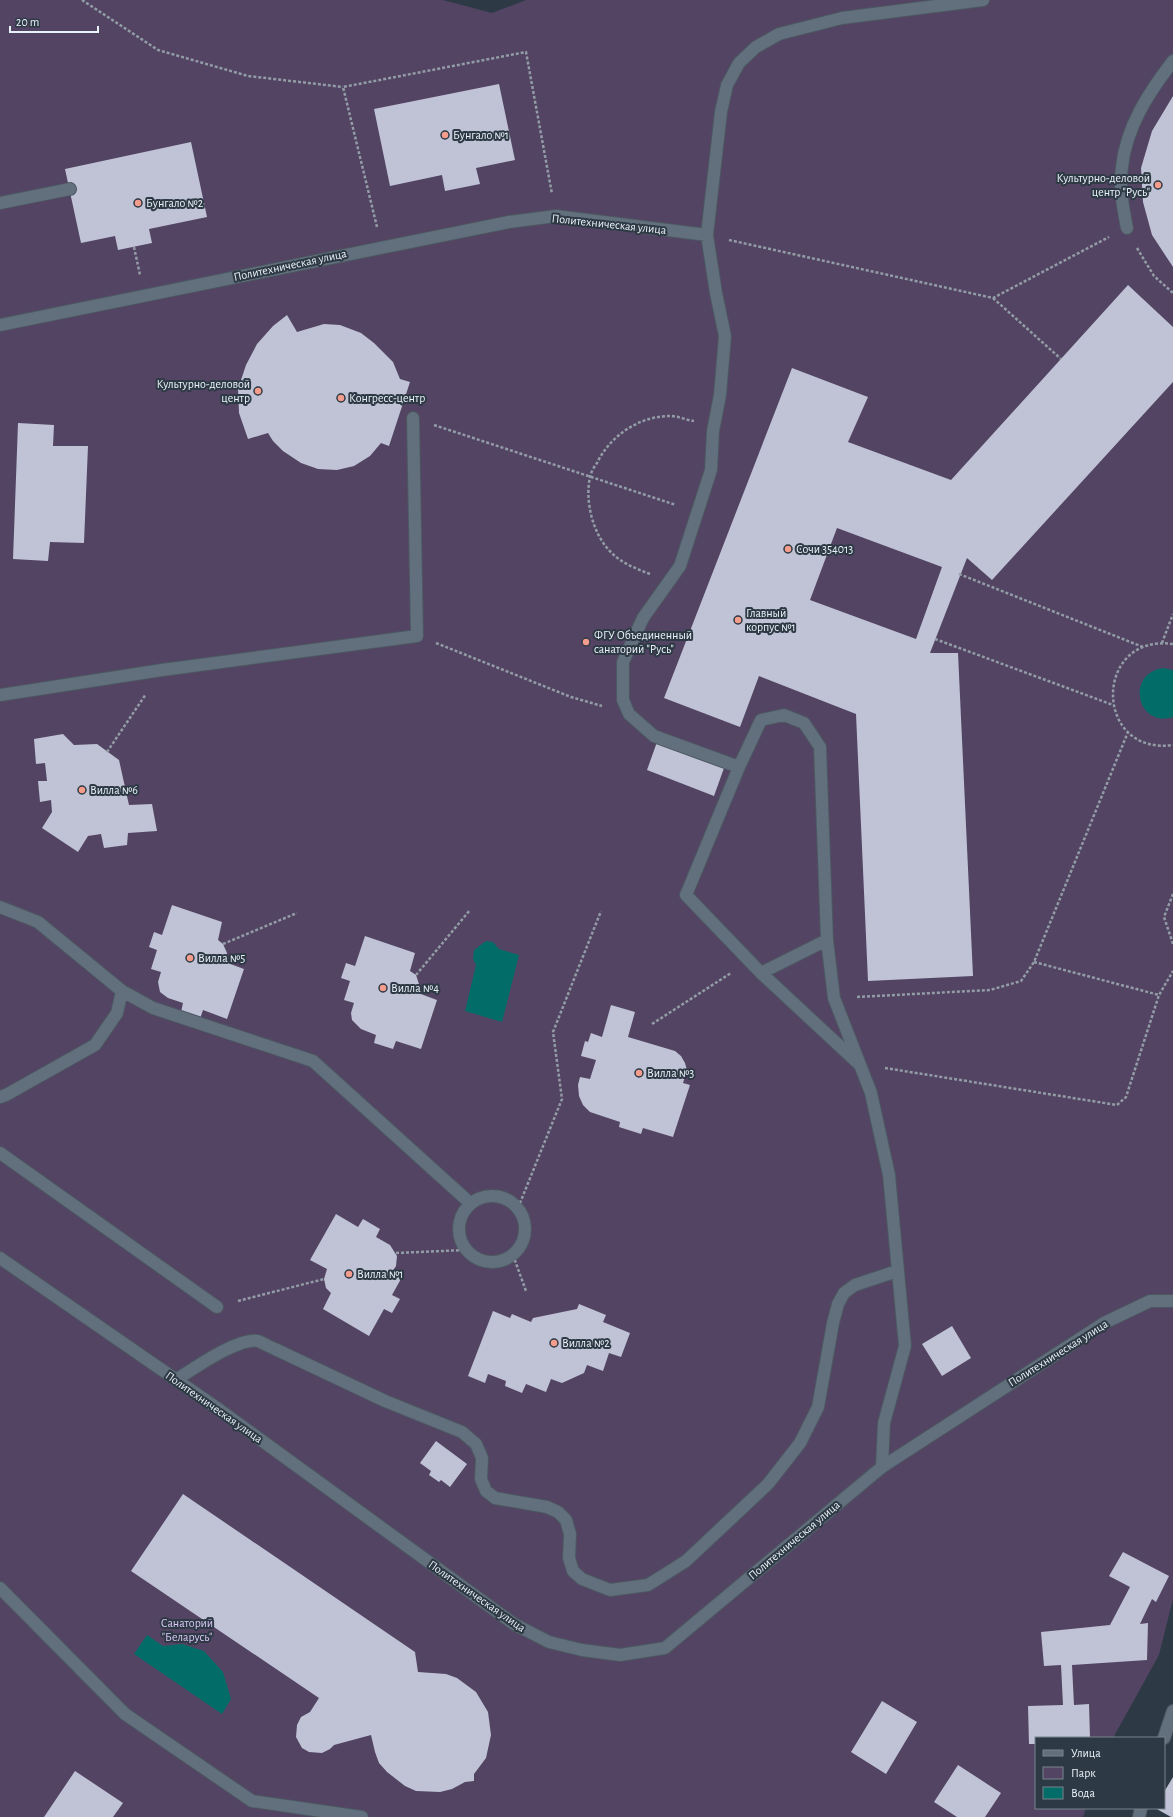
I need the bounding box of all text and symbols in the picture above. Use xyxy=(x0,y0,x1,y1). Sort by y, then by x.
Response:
scale bar xyxy=(10,8,98,34)
text: 20 m xyxy=(16,16,39,28)
place label: Бунгало №1 xyxy=(453,129,509,142)
marker: Бунгало №1 xyxy=(440,130,450,140)
place label: Культурно-деловой центр "Русь" xyxy=(1057,172,1150,199)
marker: Культурно-деловой центр "Русь" xyxy=(1153,180,1163,190)
place label: Бунгало №2 xyxy=(146,197,204,210)
marker: Бунгало №2 xyxy=(133,198,143,208)
street label: Политехническая улица xyxy=(551,212,667,237)
street label: Политехническая улица xyxy=(232,247,348,284)
place label: Культурно-деловой центр xyxy=(157,378,250,404)
marker: Культурно-деловой центр xyxy=(253,386,263,396)
place label: Конгресс-центр xyxy=(349,392,425,404)
marker: Конгресс-центр xyxy=(336,393,346,403)
place label: Сочи 354013 xyxy=(796,543,853,555)
marker: Сочи 354013 xyxy=(783,544,793,554)
place label: Главный корпус №1 xyxy=(746,607,796,634)
marker: Главный корпус №1 xyxy=(733,615,743,625)
place label: ФГУ Объединенный санаторий "Русь" xyxy=(594,629,692,656)
marker: ФГУ Объединенный санаторий "Русь" xyxy=(581,637,591,647)
place label: Вилла №6 xyxy=(90,784,138,796)
marker: Вилла №6 xyxy=(77,785,87,795)
place label: Вилла №5 xyxy=(198,952,245,964)
marker: Вилла №5 xyxy=(185,953,195,963)
place label: Вилла №4 xyxy=(391,982,439,994)
marker: Вилла №4 xyxy=(378,983,388,993)
place label: Вилла №3 xyxy=(647,1067,694,1079)
marker: Вилла №3 xyxy=(634,1068,644,1078)
place label: Вилла №1 xyxy=(357,1268,403,1280)
marker: Вилла №1 xyxy=(344,1269,354,1279)
street label: Политехническая улица xyxy=(1006,1317,1111,1389)
place label: Вилла №2 xyxy=(562,1337,610,1349)
marker: Вилла №2 xyxy=(549,1338,559,1348)
street label: Политехническая улица xyxy=(163,1369,265,1446)
street label: Политехническая улица xyxy=(746,1498,843,1582)
street label: Политехническая улица xyxy=(426,1558,528,1635)
park label: Санаторий "Беларусь" xyxy=(161,1617,213,1644)
legend xyxy=(1035,1737,1165,1809)
text: Улица xyxy=(1071,1747,1101,1759)
text: Парк xyxy=(1071,1767,1096,1779)
text: Вода xyxy=(1071,1787,1095,1799)

